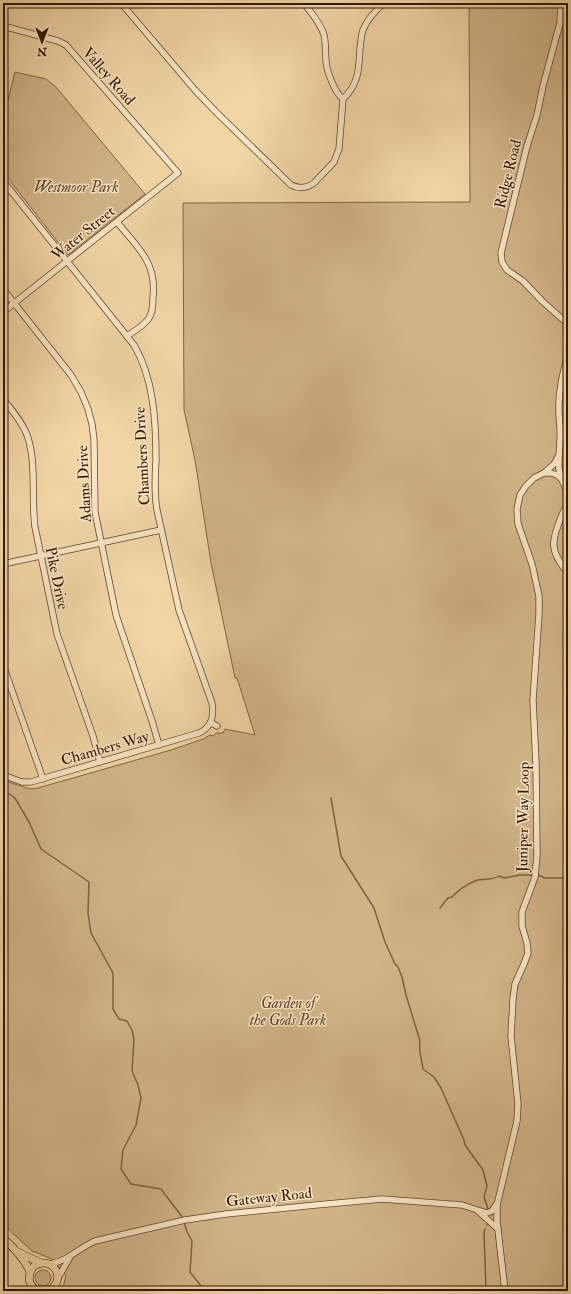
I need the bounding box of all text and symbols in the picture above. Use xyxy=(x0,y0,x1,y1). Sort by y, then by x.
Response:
north arrow xyxy=(22,22,62,62)
street label: Valley Road xyxy=(78,43,139,110)
text: N xyxy=(36,45,48,58)
street label: Ridge Road xyxy=(491,137,526,210)
park label: Westmoor Park xyxy=(34,178,118,197)
street label: Water Street xyxy=(47,202,119,265)
street label: Chambers Drive xyxy=(130,406,155,506)
street label: Adams Drive xyxy=(73,445,96,524)
street label: Pike Drive xyxy=(41,545,72,611)
street label: Chambers Way xyxy=(59,727,152,770)
street label: Juniper Way Loop xyxy=(513,761,535,873)
park label: Garden of the Gods Park xyxy=(250,994,326,1030)
street label: Gateway Road xyxy=(225,1183,314,1211)

